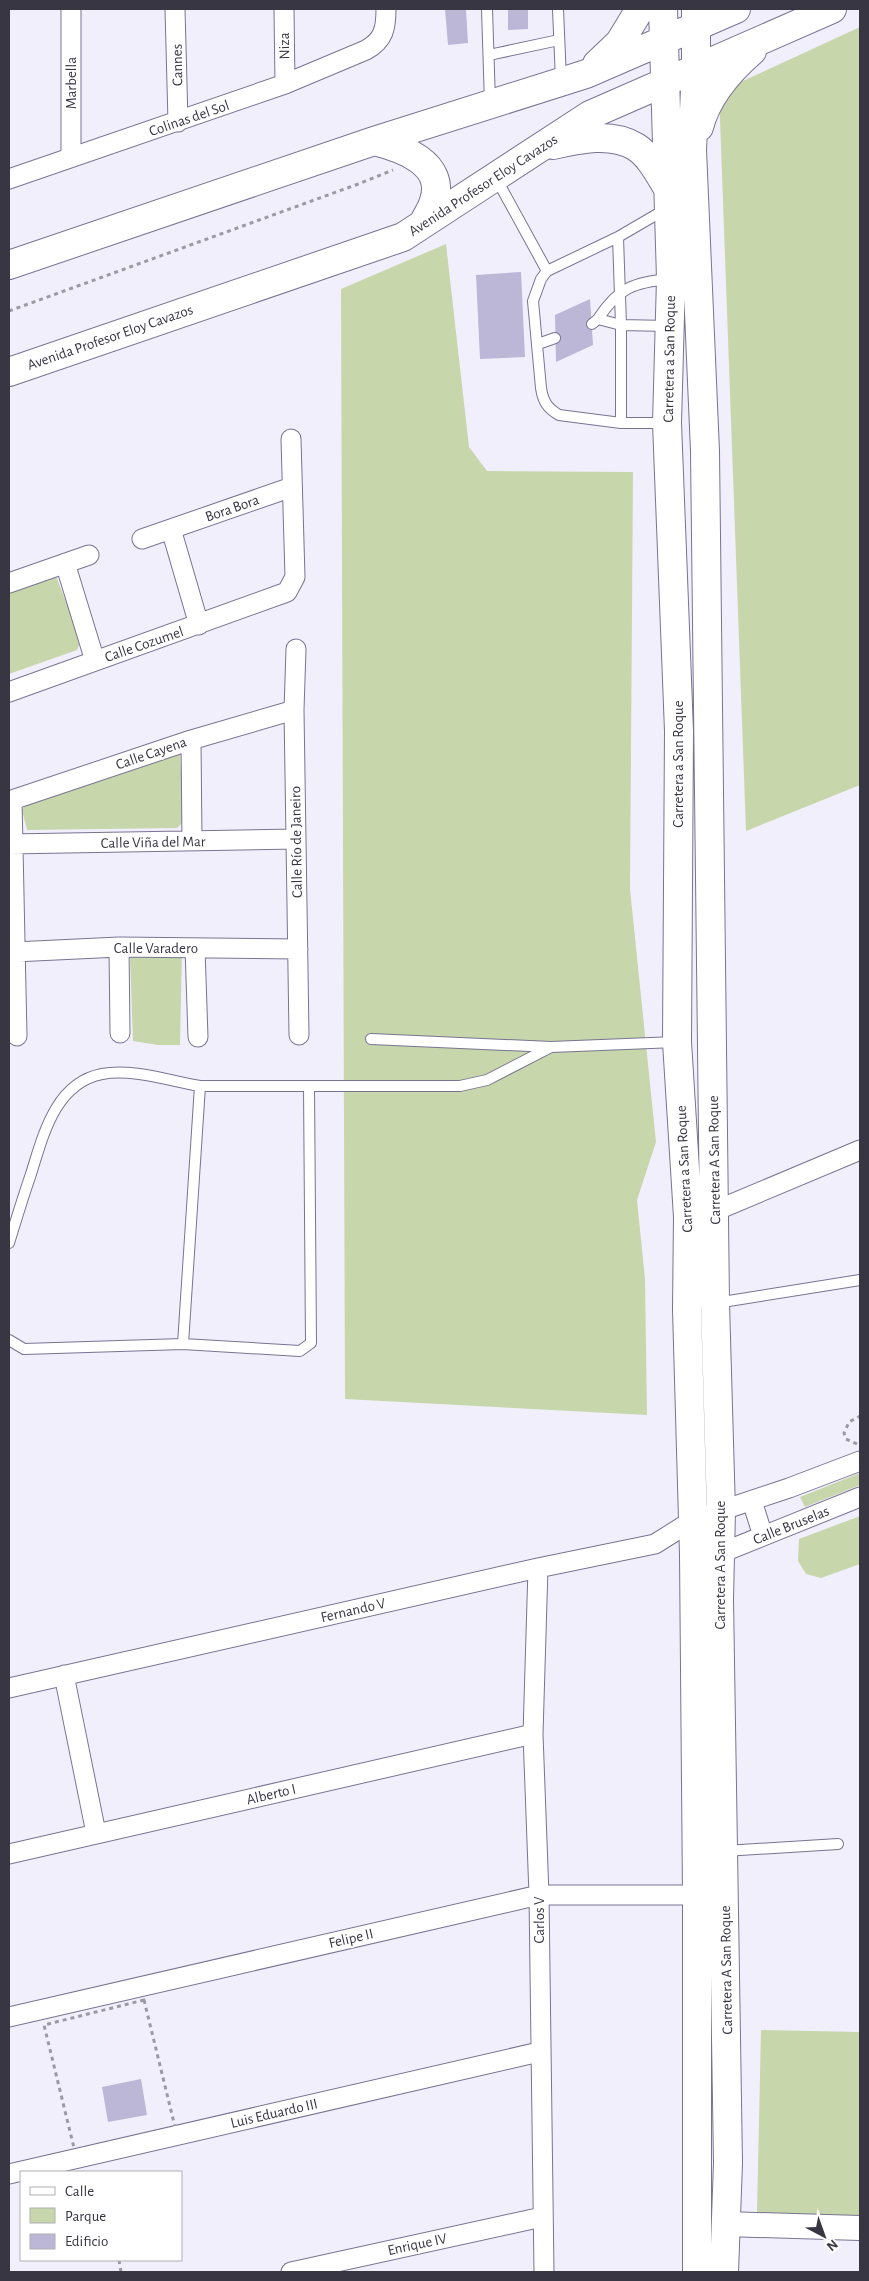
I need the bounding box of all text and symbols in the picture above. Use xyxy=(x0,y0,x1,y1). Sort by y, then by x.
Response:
street label: Niza xyxy=(277,32,292,60)
street label: Cannes xyxy=(170,44,185,86)
street label: Marbella xyxy=(64,57,79,109)
street label: Colinas del Sol xyxy=(147,98,231,139)
street label: Avenida Profesor Eloy Cavazos xyxy=(406,132,560,239)
street label: Carretera a San Roque xyxy=(661,295,678,423)
street label: Avenida Profesor Eloy Cavazos xyxy=(25,302,195,373)
street label: Bora Bora xyxy=(203,492,261,525)
street label: Calle Cozumel xyxy=(103,624,186,665)
street label: Carretera a San Roque xyxy=(671,700,686,828)
street label: Calle Cayena xyxy=(114,734,189,773)
street label: Calle Río de Janeiro xyxy=(288,786,305,898)
street label: Calle Viña del Mar xyxy=(100,834,206,851)
street label: Calle Varadero xyxy=(114,941,198,956)
street label: Carretera A San Roque xyxy=(706,1095,723,1225)
street label: Carretera a San Roque xyxy=(674,1105,695,1233)
street label: Carretera A San Roque xyxy=(713,1500,728,1630)
street label: Calle Bruselas xyxy=(751,1503,831,1548)
street label: Fernando V xyxy=(319,1596,388,1625)
street label: Alberto I xyxy=(245,1782,297,1807)
street label: Carlos V xyxy=(532,1896,547,1944)
street label: Carretera A San Roque xyxy=(718,1905,735,2035)
street label: Felipe II xyxy=(327,1926,375,1951)
street label: Luis Eduardo III xyxy=(229,2096,319,2131)
legend xyxy=(20,2171,182,2261)
text: Calle xyxy=(65,2184,94,2199)
text: Parque xyxy=(65,2209,106,2224)
north arrow xyxy=(799,2211,849,2261)
street label: Enrique IV xyxy=(386,2231,449,2258)
text: Edificio xyxy=(65,2234,108,2249)
text: N xyxy=(824,2237,840,2254)

